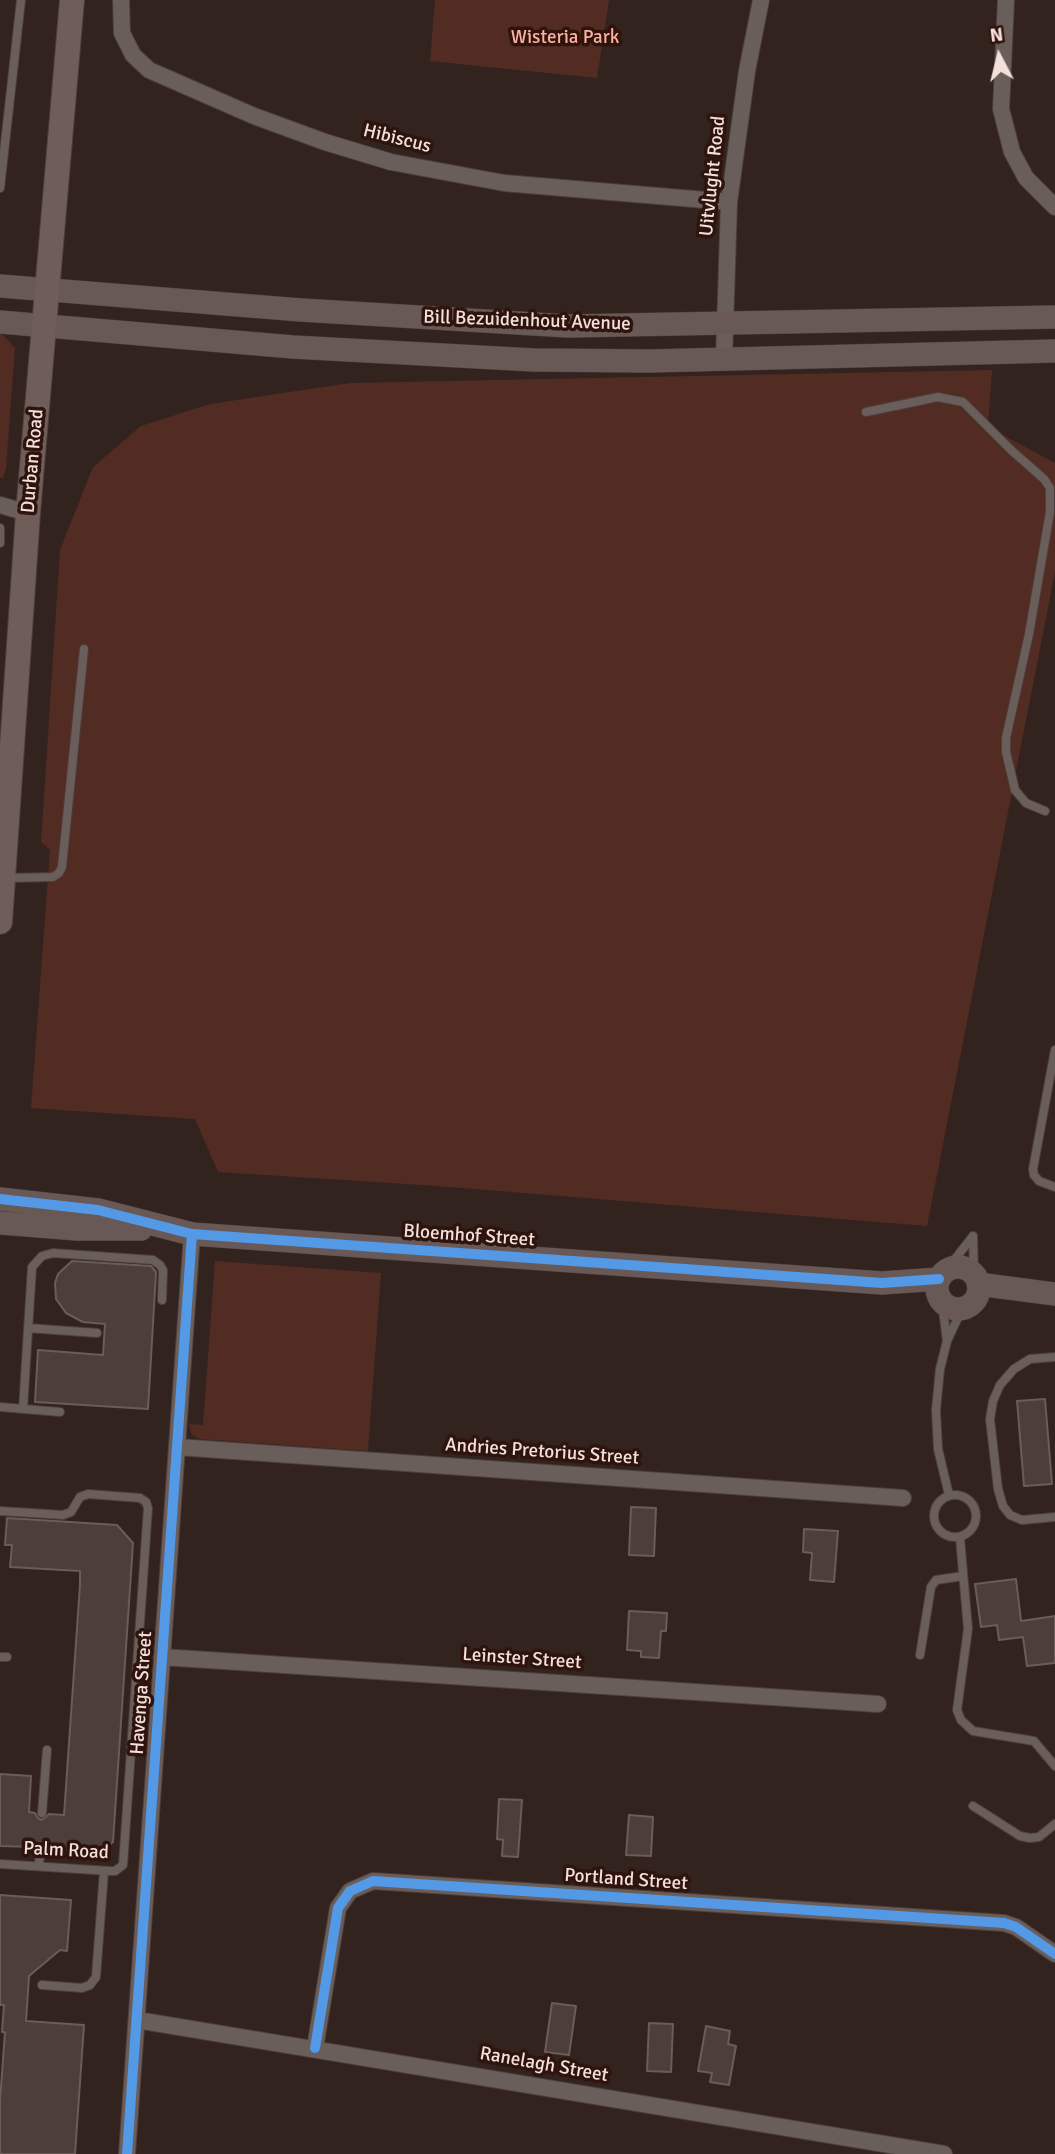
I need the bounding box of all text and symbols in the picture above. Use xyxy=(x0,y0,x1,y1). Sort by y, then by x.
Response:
north arrow xyxy=(964,21,1034,91)
text: N xyxy=(988,22,1004,48)
park label: Wisteria Park xyxy=(511,27,619,49)
street label: Uitvlught Road xyxy=(695,115,731,237)
street label: Hibiscus xyxy=(361,120,433,158)
street label: Bill Bezuidenhout Avenue xyxy=(423,306,631,336)
street label: Durban Road xyxy=(17,408,49,514)
street label: Bloemhof Street xyxy=(403,1220,535,1252)
street label: Andries Pretorius Street xyxy=(444,1434,640,1470)
street label: Havenga Street xyxy=(126,1630,158,1756)
street label: Leinster Street xyxy=(462,1643,582,1675)
street label: Palm Road xyxy=(23,1837,109,1865)
street label: Portland Street xyxy=(564,1864,688,1896)
street label: Ranelagh Street xyxy=(478,2042,610,2088)

